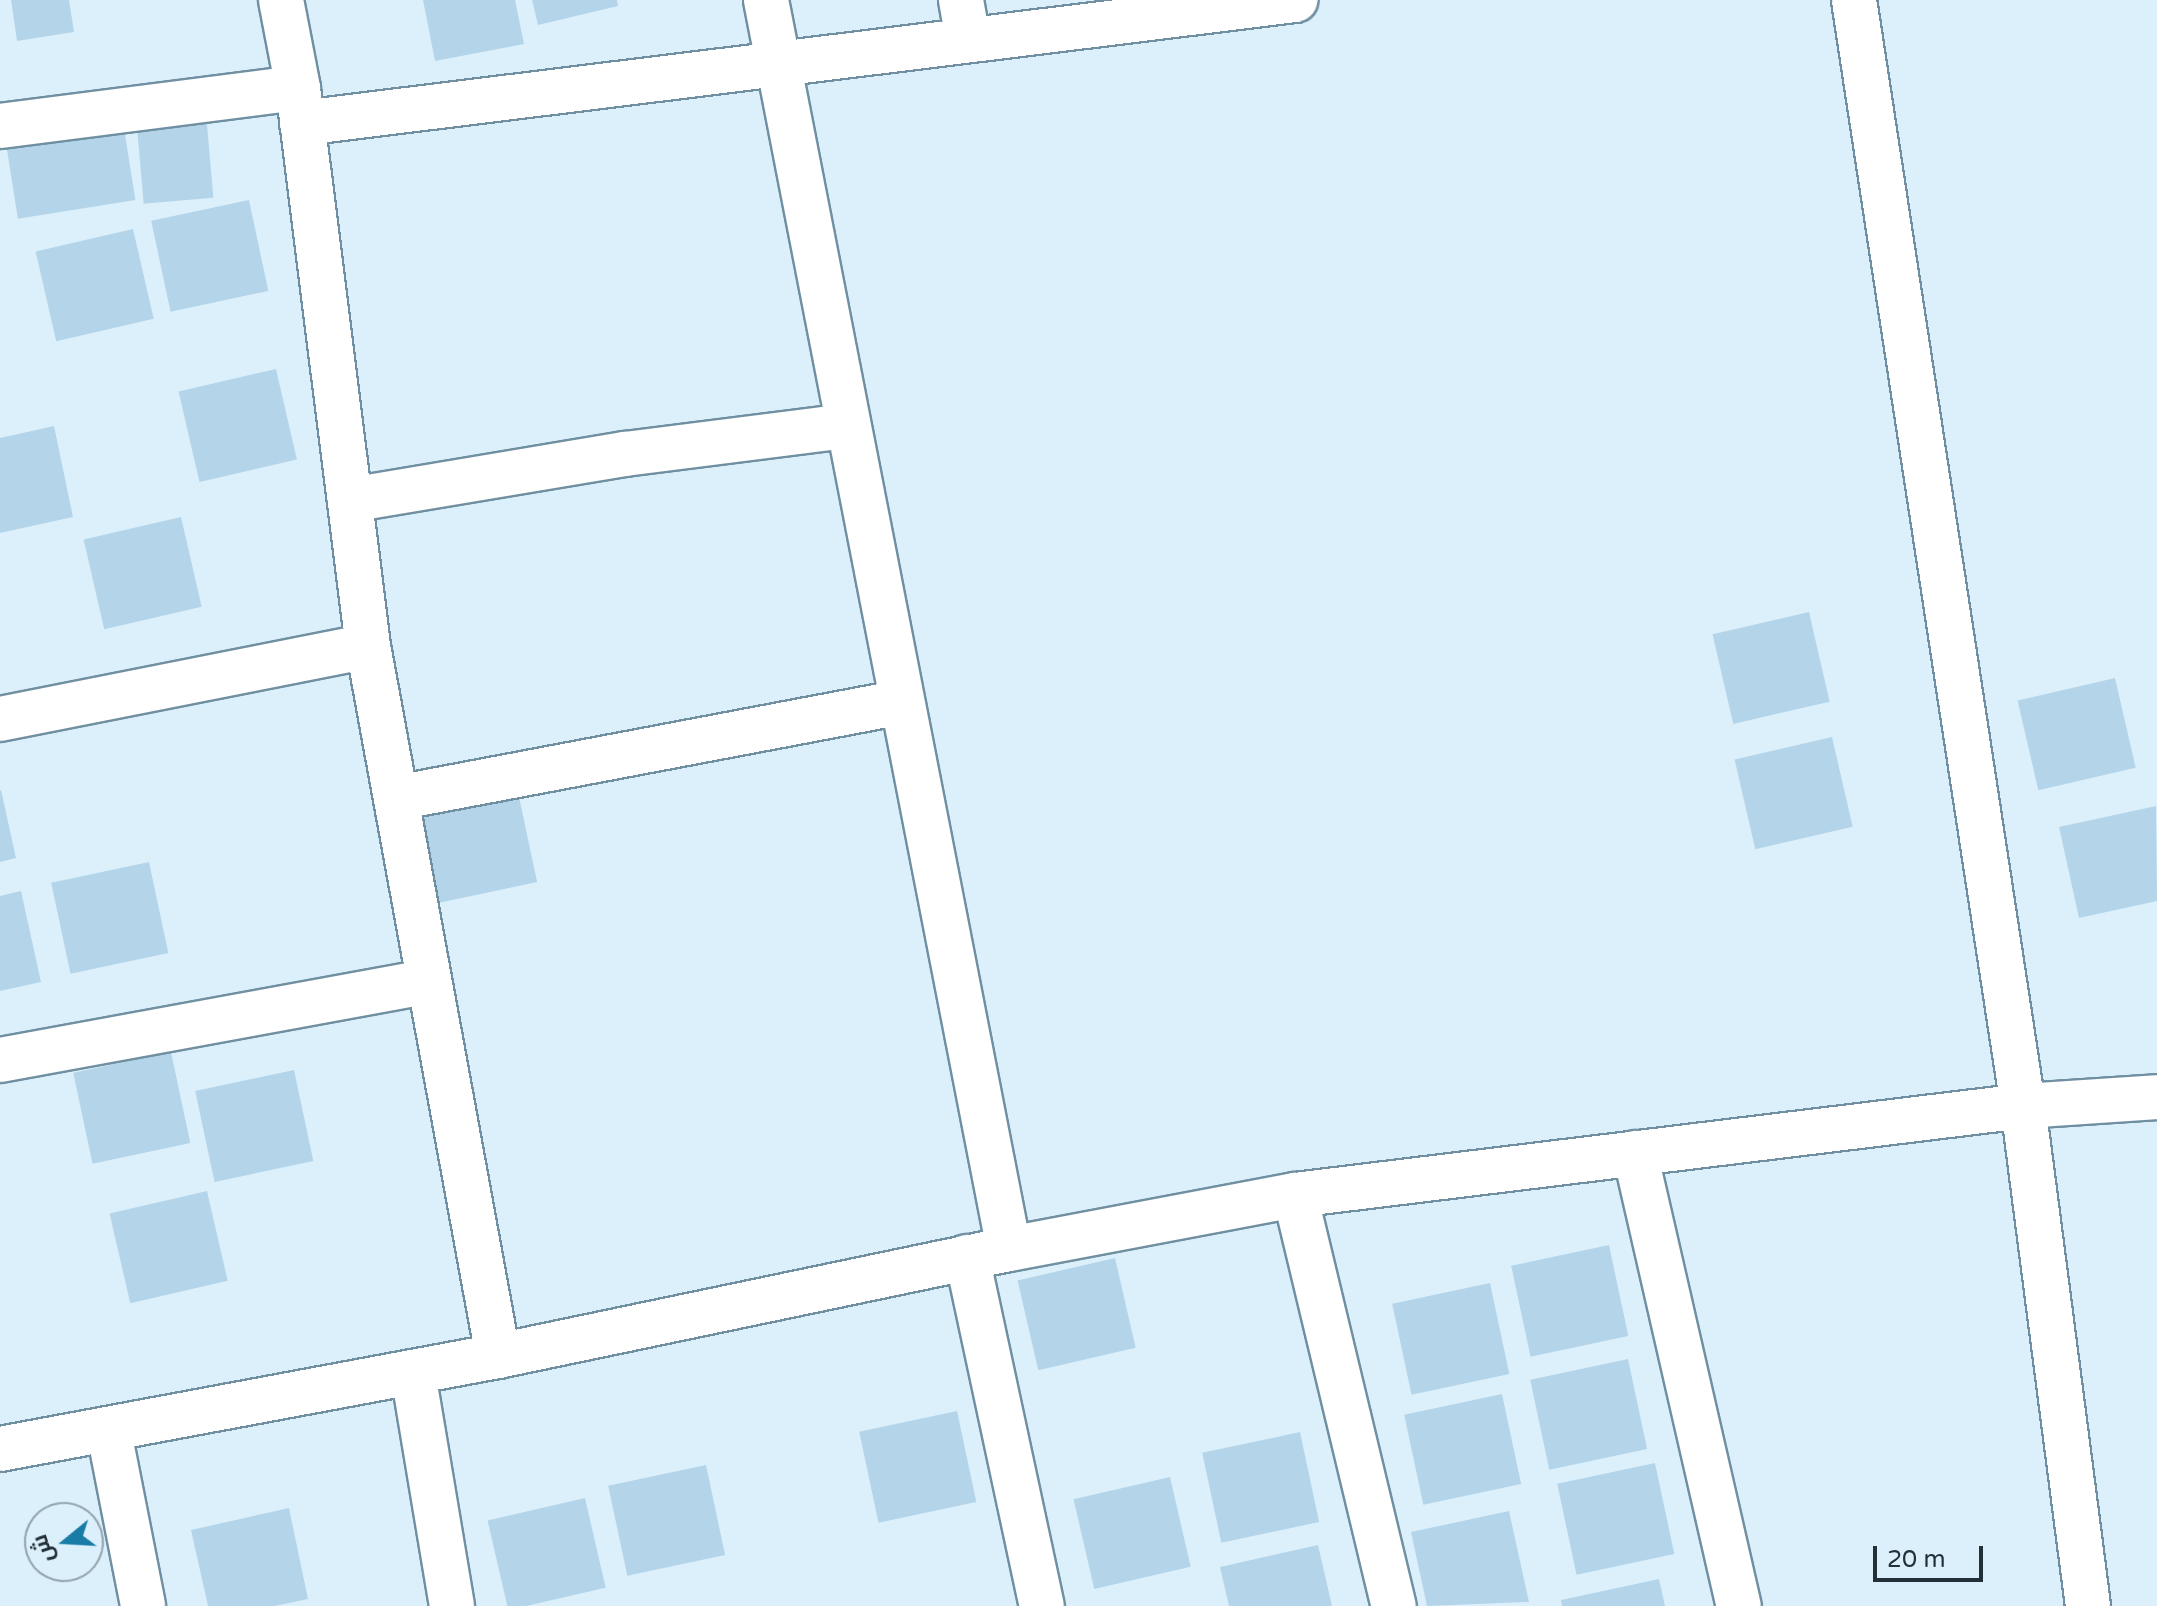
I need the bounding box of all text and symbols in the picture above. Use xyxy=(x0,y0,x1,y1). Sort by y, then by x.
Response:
north arrow xyxy=(24,1502,104,1582)
scale bar xyxy=(1877,1530,1987,1580)
text: ش xyxy=(26,1531,60,1566)
text: 20 m xyxy=(1887,1545,1945,1574)

